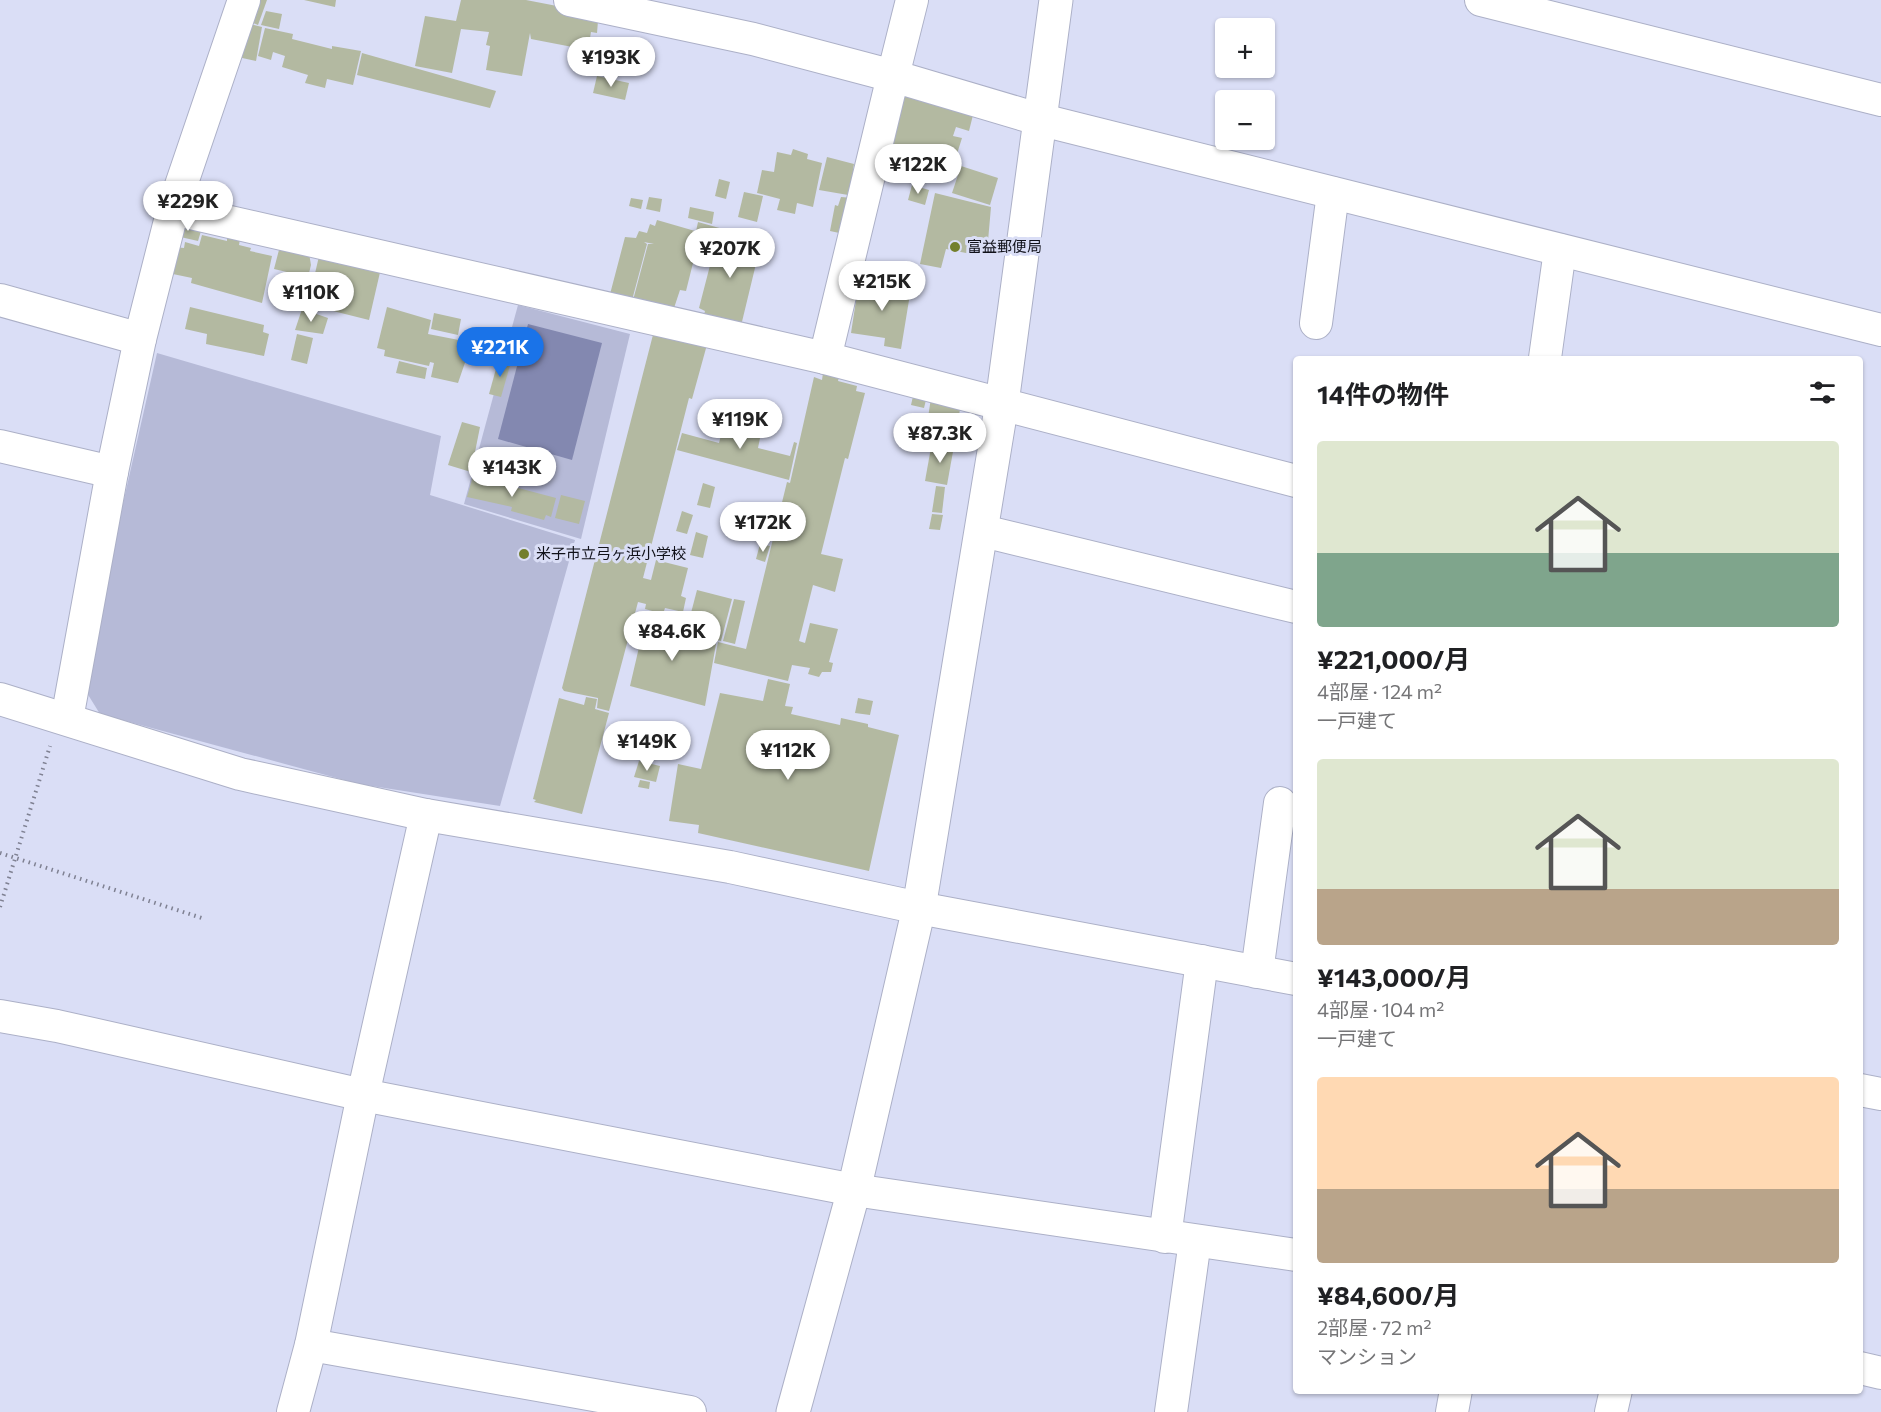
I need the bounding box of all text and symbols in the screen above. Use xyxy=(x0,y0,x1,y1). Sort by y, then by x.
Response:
map controls xyxy=(1215,18,1275,150)
button: + xyxy=(1215,18,1275,78)
pin: ¥193K xyxy=(569,37,653,88)
text: ¥193K xyxy=(581,44,641,68)
button: − xyxy=(1215,90,1275,150)
pin: ¥122K xyxy=(876,144,960,195)
text: ¥122K xyxy=(889,151,947,175)
pin: ¥229K xyxy=(146,181,230,232)
text: ¥229K xyxy=(157,188,219,212)
pin: ¥207K xyxy=(688,228,772,279)
text: ¥207K xyxy=(699,235,761,259)
place label: 富益郵便局 xyxy=(967,237,1042,255)
marker: 富益郵便局 xyxy=(948,240,962,254)
pin: ¥215K xyxy=(840,261,924,312)
text: ¥215K xyxy=(853,268,911,292)
pin: ¥110K xyxy=(269,272,353,323)
text: ¥110K xyxy=(282,279,340,303)
pin: ¥221K xyxy=(458,327,542,378)
text: ¥221K xyxy=(471,334,529,358)
icon: filters xyxy=(1806,376,1839,409)
text: 14件の物件 xyxy=(1317,378,1449,409)
pin: ¥119K xyxy=(698,399,782,450)
text: ¥119K xyxy=(711,406,769,430)
pin: ¥87.3K xyxy=(891,413,989,464)
text: ¥87.3K xyxy=(907,420,973,444)
pin: ¥143K xyxy=(470,447,554,498)
text: ¥143K xyxy=(482,454,542,478)
icon: home xyxy=(1524,480,1632,588)
pin: ¥172K xyxy=(721,502,805,553)
text: ¥172K xyxy=(734,509,792,533)
place label: 米子市立弓ヶ浜小学校 xyxy=(536,544,686,562)
marker: 米子市立弓ヶ浜小学校 xyxy=(517,547,531,561)
pin: ¥84.6K xyxy=(623,611,721,662)
text: ¥84.6K xyxy=(638,618,706,642)
text: ¥221,000/月 xyxy=(1317,643,1470,674)
text: 4部屋 · 124 m² xyxy=(1317,679,1442,703)
text: 一戸建て xyxy=(1317,708,1397,732)
pin: ¥149K xyxy=(605,721,689,772)
text: ¥149K xyxy=(617,728,677,752)
pin: ¥112K xyxy=(746,730,830,781)
text: ¥112K xyxy=(760,737,816,761)
icon: home xyxy=(1524,798,1632,906)
text: ¥143,000/月 xyxy=(1317,961,1471,992)
text: 4部屋 · 104 m² xyxy=(1317,997,1444,1021)
text: 一戸建て xyxy=(1317,1026,1397,1050)
icon: home xyxy=(1524,1116,1632,1224)
text: ¥84,600/月 xyxy=(1317,1279,1460,1310)
text: 2部屋 · 72 m² xyxy=(1317,1315,1431,1339)
text: マンション xyxy=(1317,1344,1417,1368)

